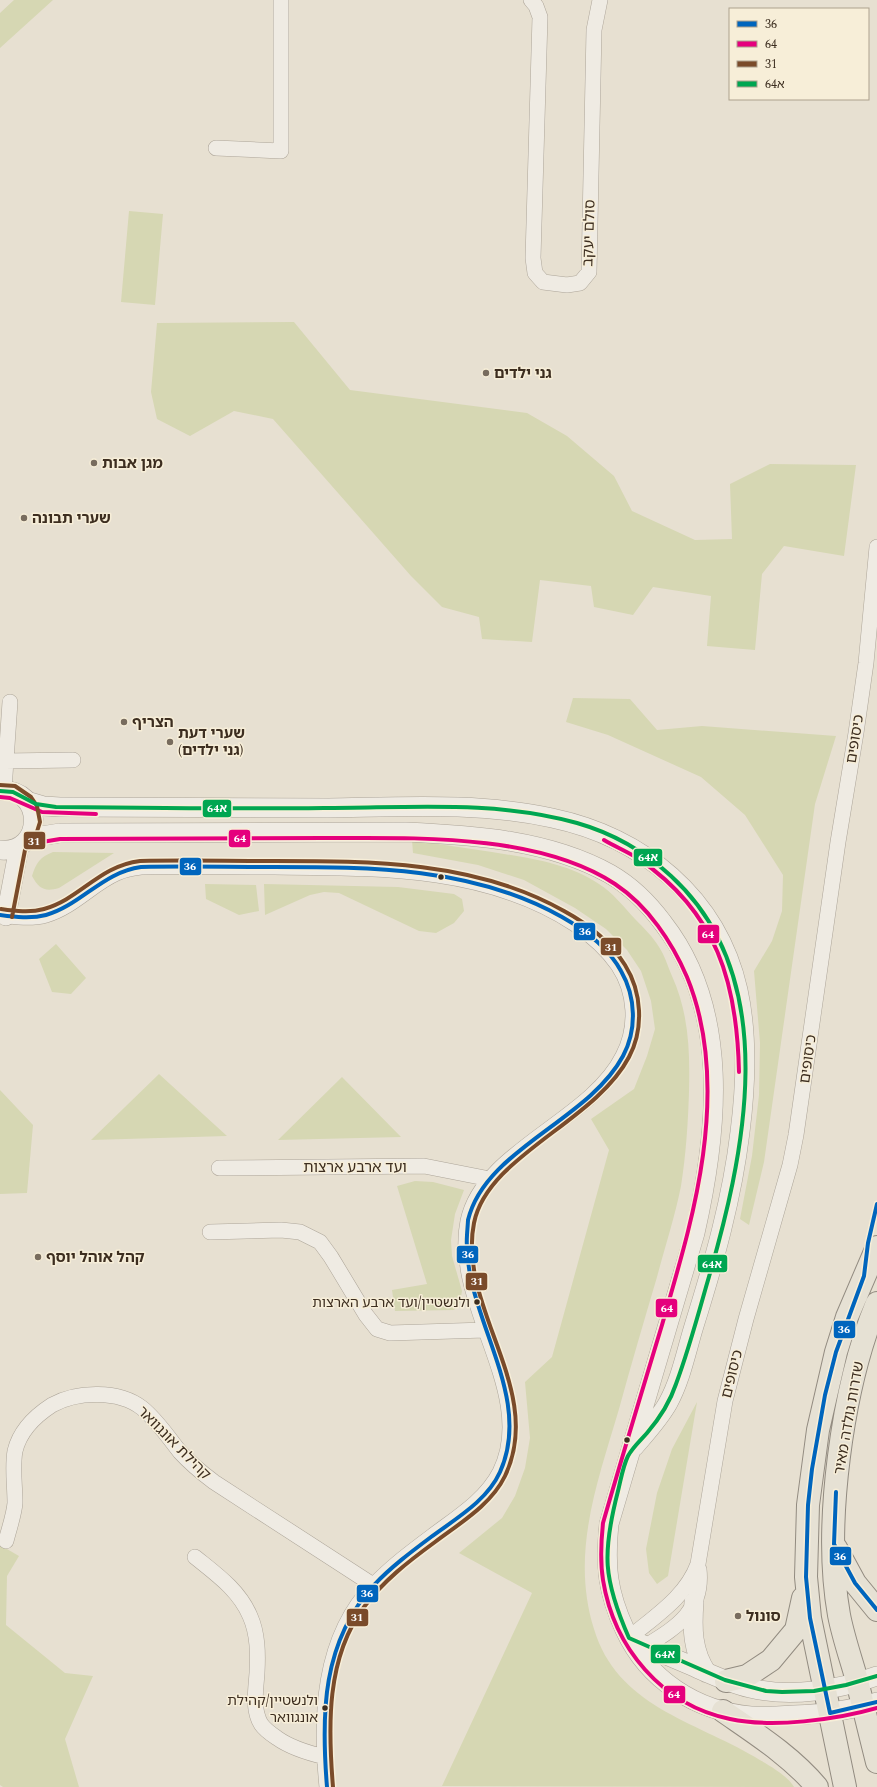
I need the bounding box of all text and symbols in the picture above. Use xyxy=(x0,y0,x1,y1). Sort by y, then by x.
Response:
legend xyxy=(729,8,869,100)
text: 36 xyxy=(765,15,777,34)
text: 64 xyxy=(765,35,777,54)
text: 31 xyxy=(765,55,777,74)
text: 64א xyxy=(765,75,785,94)
street label: סולם יעקב xyxy=(576,199,602,267)
place label: גני ילדים xyxy=(494,362,552,385)
marker: גני ילדים xyxy=(481,368,491,378)
place label: מגן אבות xyxy=(102,452,163,475)
marker: מגן אבות xyxy=(89,458,99,468)
place label: שערי תבונה xyxy=(32,507,111,530)
marker: שערי תבונה xyxy=(19,513,29,523)
place label: הצריף xyxy=(132,711,174,734)
street label: כיסופים xyxy=(840,713,870,765)
marker: הצריף xyxy=(119,717,129,727)
place label: שערי דעת (גני ילדים) xyxy=(178,722,245,762)
marker: שערי דעת (גני ילדים) xyxy=(165,737,175,747)
line badge: 64א xyxy=(202,799,232,818)
text: 64א xyxy=(207,800,227,817)
line badge: 64 xyxy=(228,829,251,848)
text: 64 xyxy=(234,830,247,847)
line badge: 31 xyxy=(23,831,46,850)
text: 31 xyxy=(28,833,40,850)
line badge: 64א xyxy=(633,848,663,867)
text: 64א xyxy=(638,849,658,866)
line badge: 36 xyxy=(179,857,202,876)
text: 36 xyxy=(184,858,196,875)
unlabelled marker xyxy=(436,872,446,882)
line badge: 36 xyxy=(573,922,596,941)
text: 36 xyxy=(579,923,591,940)
line badge: 64 xyxy=(697,924,720,944)
text: 64 xyxy=(702,926,715,943)
line badge: 31 xyxy=(600,937,622,956)
text: 31 xyxy=(605,939,617,956)
street label: כיסופים xyxy=(793,1033,823,1085)
street label: ועד ארבע ארצות xyxy=(303,1156,407,1179)
line badge: 36 xyxy=(456,1245,479,1264)
place label: קהל אוהל יוסף xyxy=(46,1246,145,1269)
text: 36 xyxy=(462,1246,474,1263)
marker: קהל אוהל יוסף xyxy=(33,1252,43,1262)
line badge: 64א xyxy=(697,1254,728,1273)
text: 64א xyxy=(702,1256,722,1273)
line badge: 31 xyxy=(465,1272,488,1291)
text: 31 xyxy=(471,1273,483,1290)
place label: ולנשטיין/ועד ארבע הארצות xyxy=(312,1292,470,1313)
marker: ולנשטיין/ועד ארבע הארצות xyxy=(472,1297,482,1307)
line badge: 64 xyxy=(655,1298,678,1318)
text: 64 xyxy=(661,1300,674,1317)
line badge: 36 xyxy=(833,1320,856,1339)
text: 36 xyxy=(838,1321,850,1338)
street label: כיסופים xyxy=(715,1347,749,1401)
street label: שדרות גולדה מאיר xyxy=(828,1359,870,1477)
street label: קהילת אונגוואר xyxy=(132,1401,216,1485)
unlabelled marker xyxy=(622,1435,632,1445)
line badge: 36 xyxy=(829,1546,852,1566)
text: 36 xyxy=(834,1548,846,1565)
line badge: 36 xyxy=(356,1584,379,1603)
text: 36 xyxy=(361,1585,373,1602)
place label: סונול xyxy=(746,1605,781,1628)
line badge: 31 xyxy=(346,1608,369,1627)
text: 31 xyxy=(351,1609,363,1626)
marker: סונול xyxy=(733,1611,743,1621)
line badge: 64א xyxy=(650,1644,681,1664)
text: 64א xyxy=(655,1646,675,1663)
line badge: 64 xyxy=(663,1685,686,1704)
text: 64 xyxy=(668,1686,681,1703)
place label: ולנשטיין/קהילת אונגוואר xyxy=(227,1690,318,1728)
marker: ולנשטיין/קהילת אונגוואר xyxy=(320,1703,330,1713)

